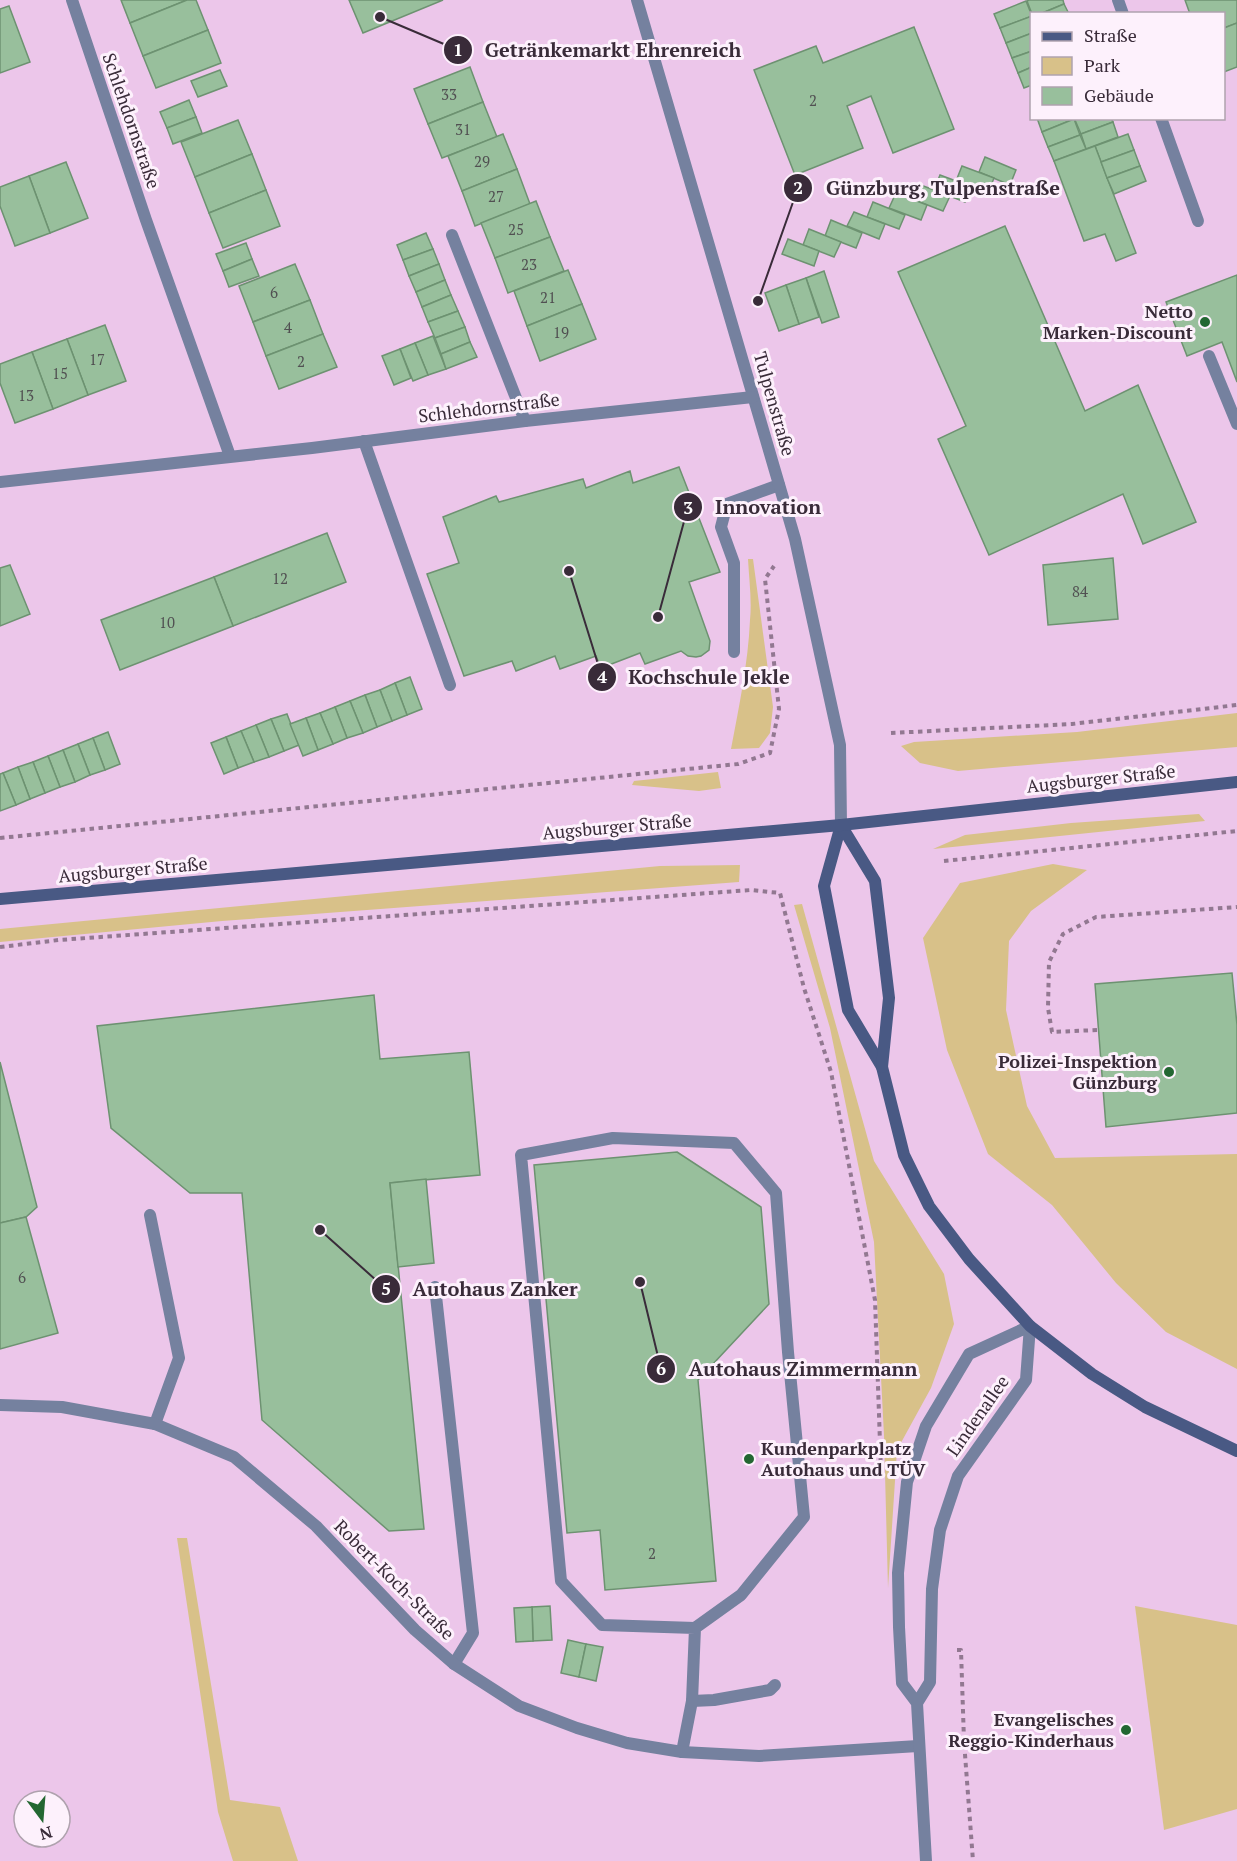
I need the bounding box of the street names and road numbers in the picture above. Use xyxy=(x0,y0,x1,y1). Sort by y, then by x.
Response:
street label: Schlehdornstraße xyxy=(97,50,166,192)
street label: Tulpenstraße xyxy=(749,349,801,459)
street label: Schlehdornstraße xyxy=(417,386,561,428)
street label: Augsburger Straße xyxy=(1025,758,1177,798)
street label: Augsburger Straße xyxy=(541,808,692,844)
street label: Augsburger Straße xyxy=(57,851,208,887)
street label: Lindenallee xyxy=(940,1370,1014,1461)
street label: Robert-Koch-Straße xyxy=(329,1514,460,1645)

